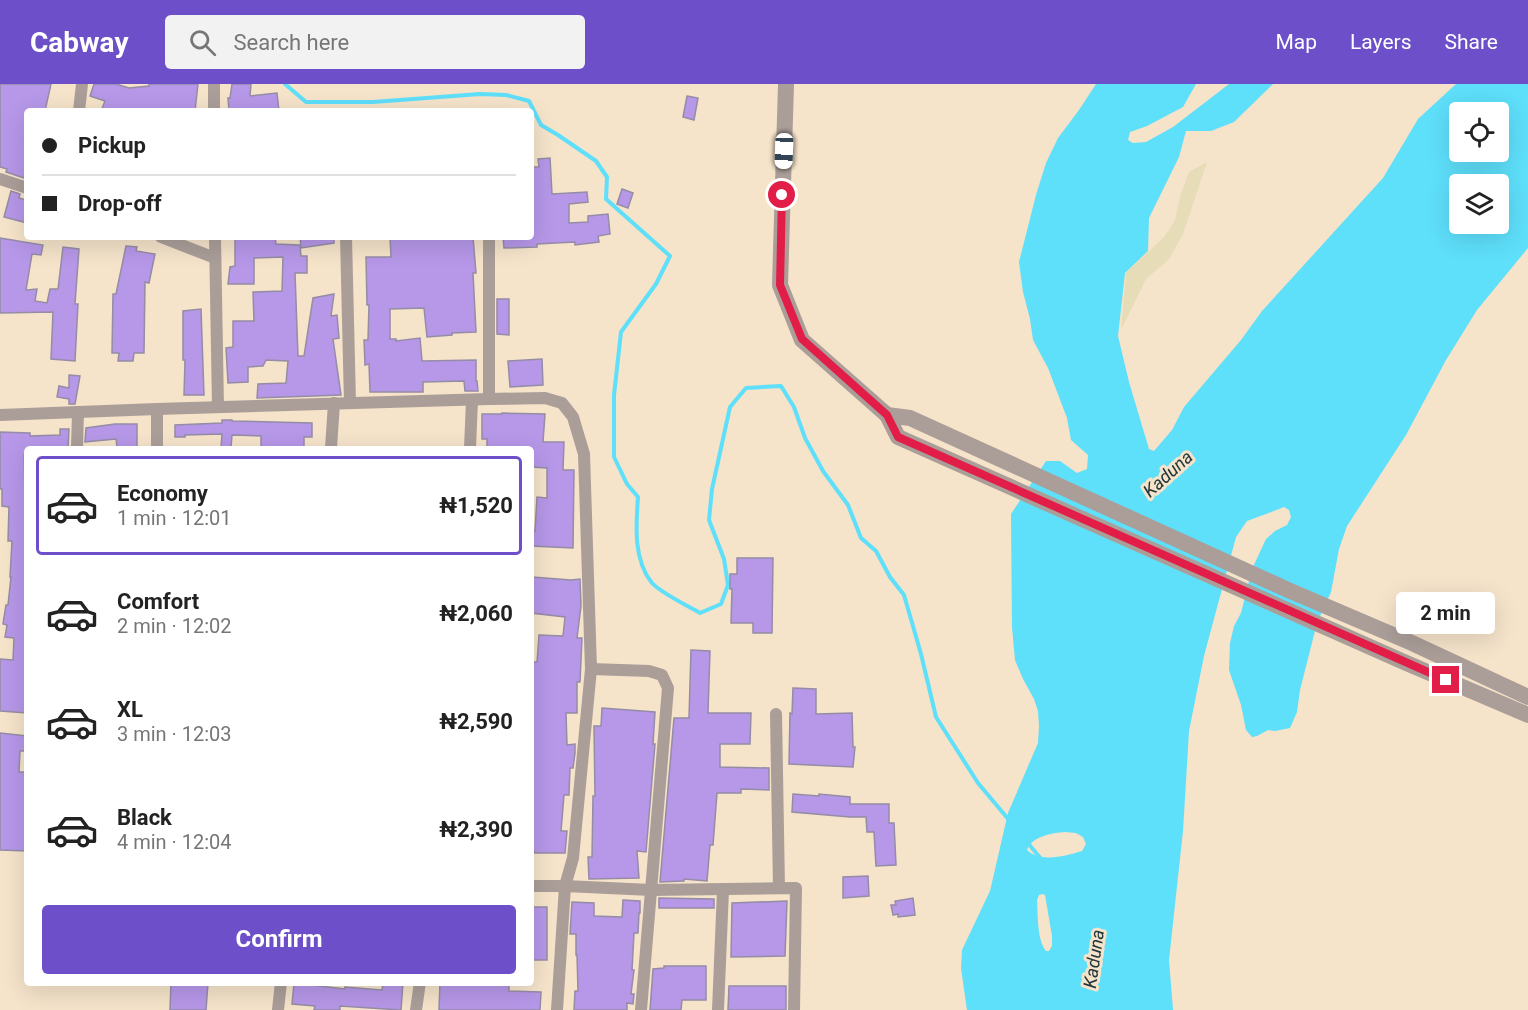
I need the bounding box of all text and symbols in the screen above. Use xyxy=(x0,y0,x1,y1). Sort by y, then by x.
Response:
search box xyxy=(165,15,585,69)
text: Cabway xyxy=(30,26,129,59)
icon: search xyxy=(186,26,219,59)
text: Search here xyxy=(234,30,349,55)
text: Map xyxy=(1275,30,1317,54)
text: Layers xyxy=(1350,30,1411,54)
text: Share xyxy=(1444,30,1498,54)
map controls xyxy=(1449,102,1509,234)
button: locate xyxy=(1449,102,1509,162)
text: Pickup xyxy=(78,133,146,158)
car xyxy=(774,133,794,169)
button: layers xyxy=(1449,174,1509,234)
route start xyxy=(768,181,795,208)
text: Drop-off xyxy=(78,191,162,216)
water label: Kaduna xyxy=(1139,446,1197,501)
icon: car xyxy=(45,479,99,533)
text: Economy xyxy=(117,481,208,506)
text: ₦1,520 xyxy=(439,493,513,518)
text: 1 min · 12:01 xyxy=(117,506,232,530)
icon: car xyxy=(45,587,99,641)
text: Comfort xyxy=(117,589,199,614)
callout: 2 min xyxy=(1396,593,1496,635)
text: ₦2,060 xyxy=(439,601,513,626)
text: 2 min xyxy=(1420,601,1471,625)
text: 2 min · 12:02 xyxy=(117,614,232,638)
route end xyxy=(1432,666,1459,693)
icon: car xyxy=(45,695,99,749)
text: XL xyxy=(117,697,143,722)
text: ₦2,590 xyxy=(439,709,513,734)
text: 3 min · 12:03 xyxy=(117,722,232,746)
icon: car xyxy=(45,803,99,857)
text: Black xyxy=(117,805,172,830)
text: ₦2,390 xyxy=(439,817,513,842)
text: 4 min · 12:04 xyxy=(117,830,232,854)
button: Confirm xyxy=(42,905,516,974)
water label: Kaduna xyxy=(1079,928,1108,990)

